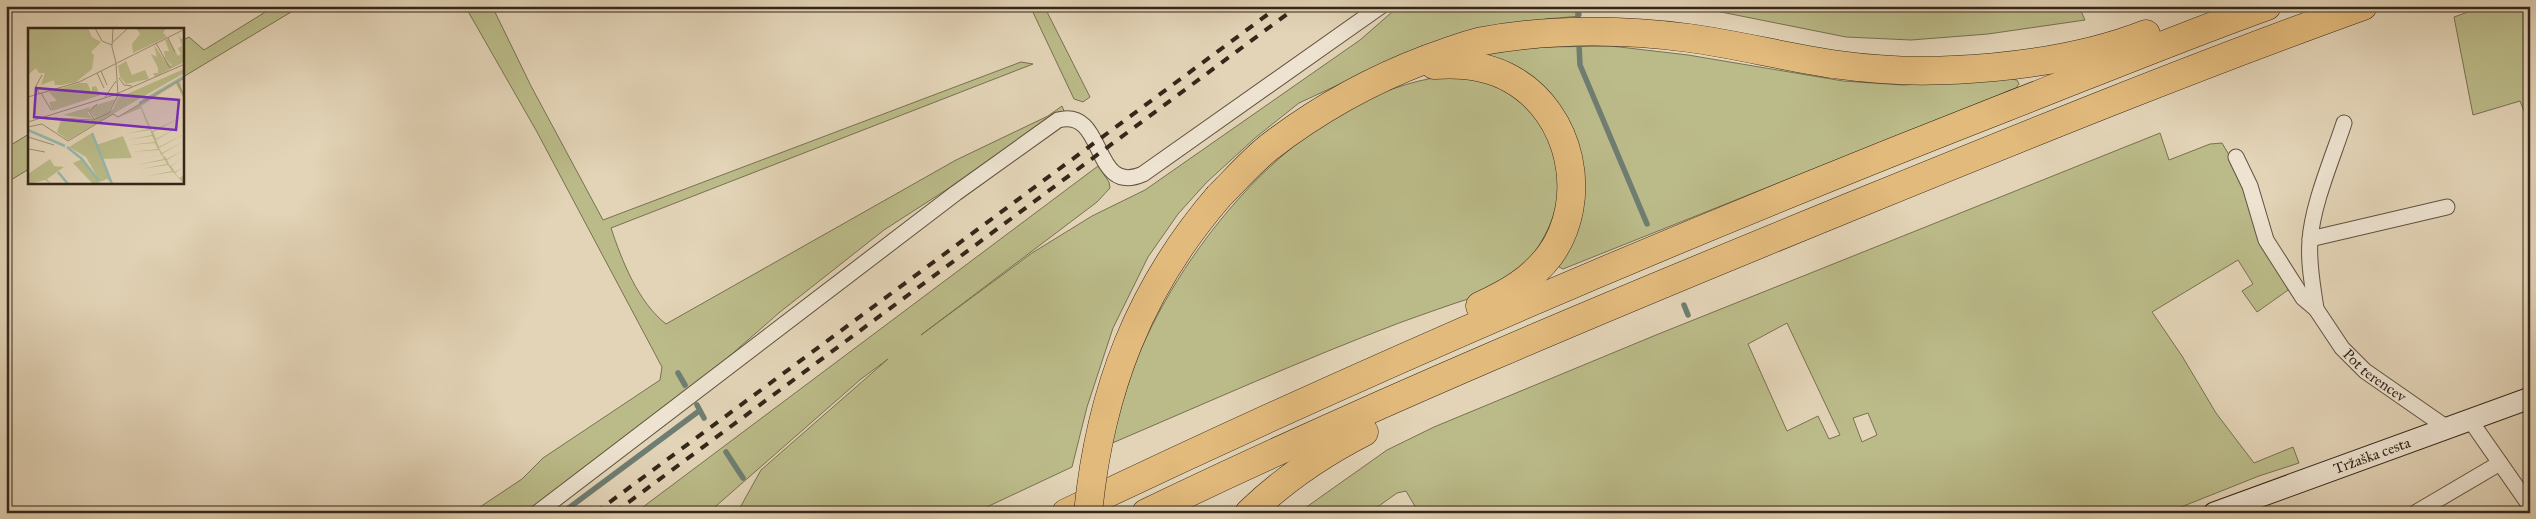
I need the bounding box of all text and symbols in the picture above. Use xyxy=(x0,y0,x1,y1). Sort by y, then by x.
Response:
inset map xyxy=(28,28,184,184)
street label: Pot terencev xyxy=(2339,345,2410,406)
street label: Tržaška cesta xyxy=(2331,433,2413,478)

